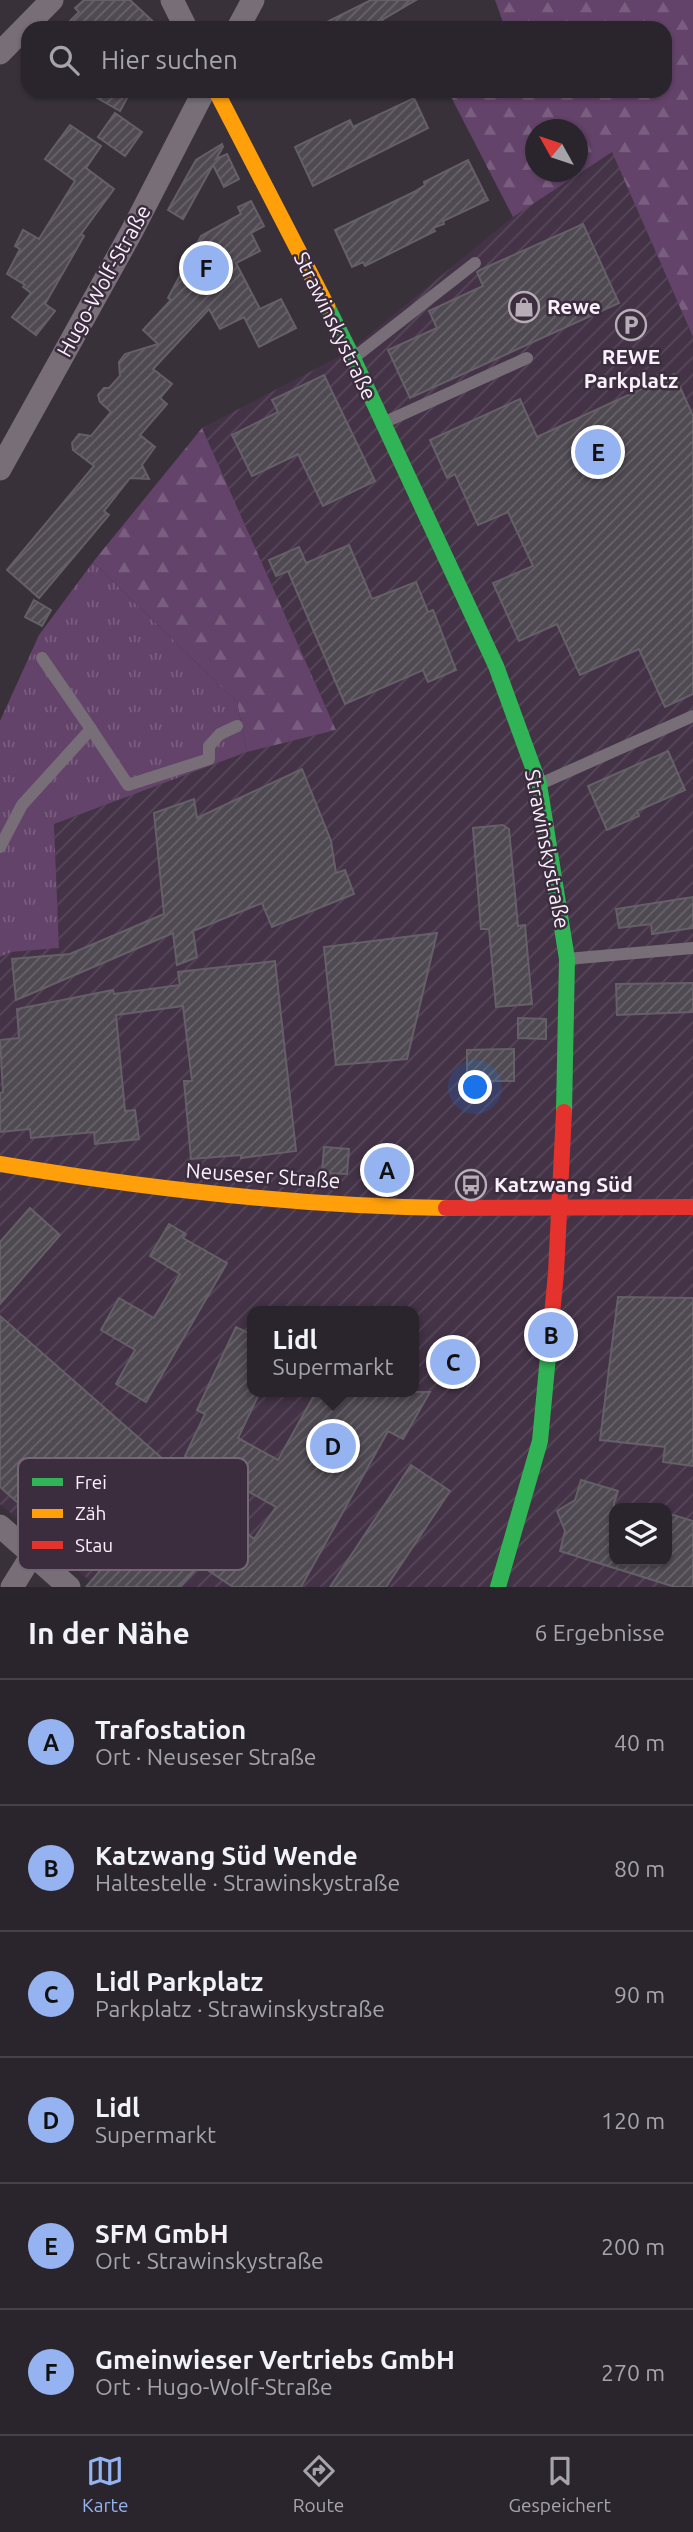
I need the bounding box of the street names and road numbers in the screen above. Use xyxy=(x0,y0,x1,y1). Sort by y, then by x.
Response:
street label: Hugo-Wolf-Straße xyxy=(51,200,155,361)
street label: Strawinskystraße xyxy=(290,248,382,403)
street label: Strawinskystraße xyxy=(521,767,575,930)
street label: Neuseser Straße xyxy=(185,1158,341,1192)

